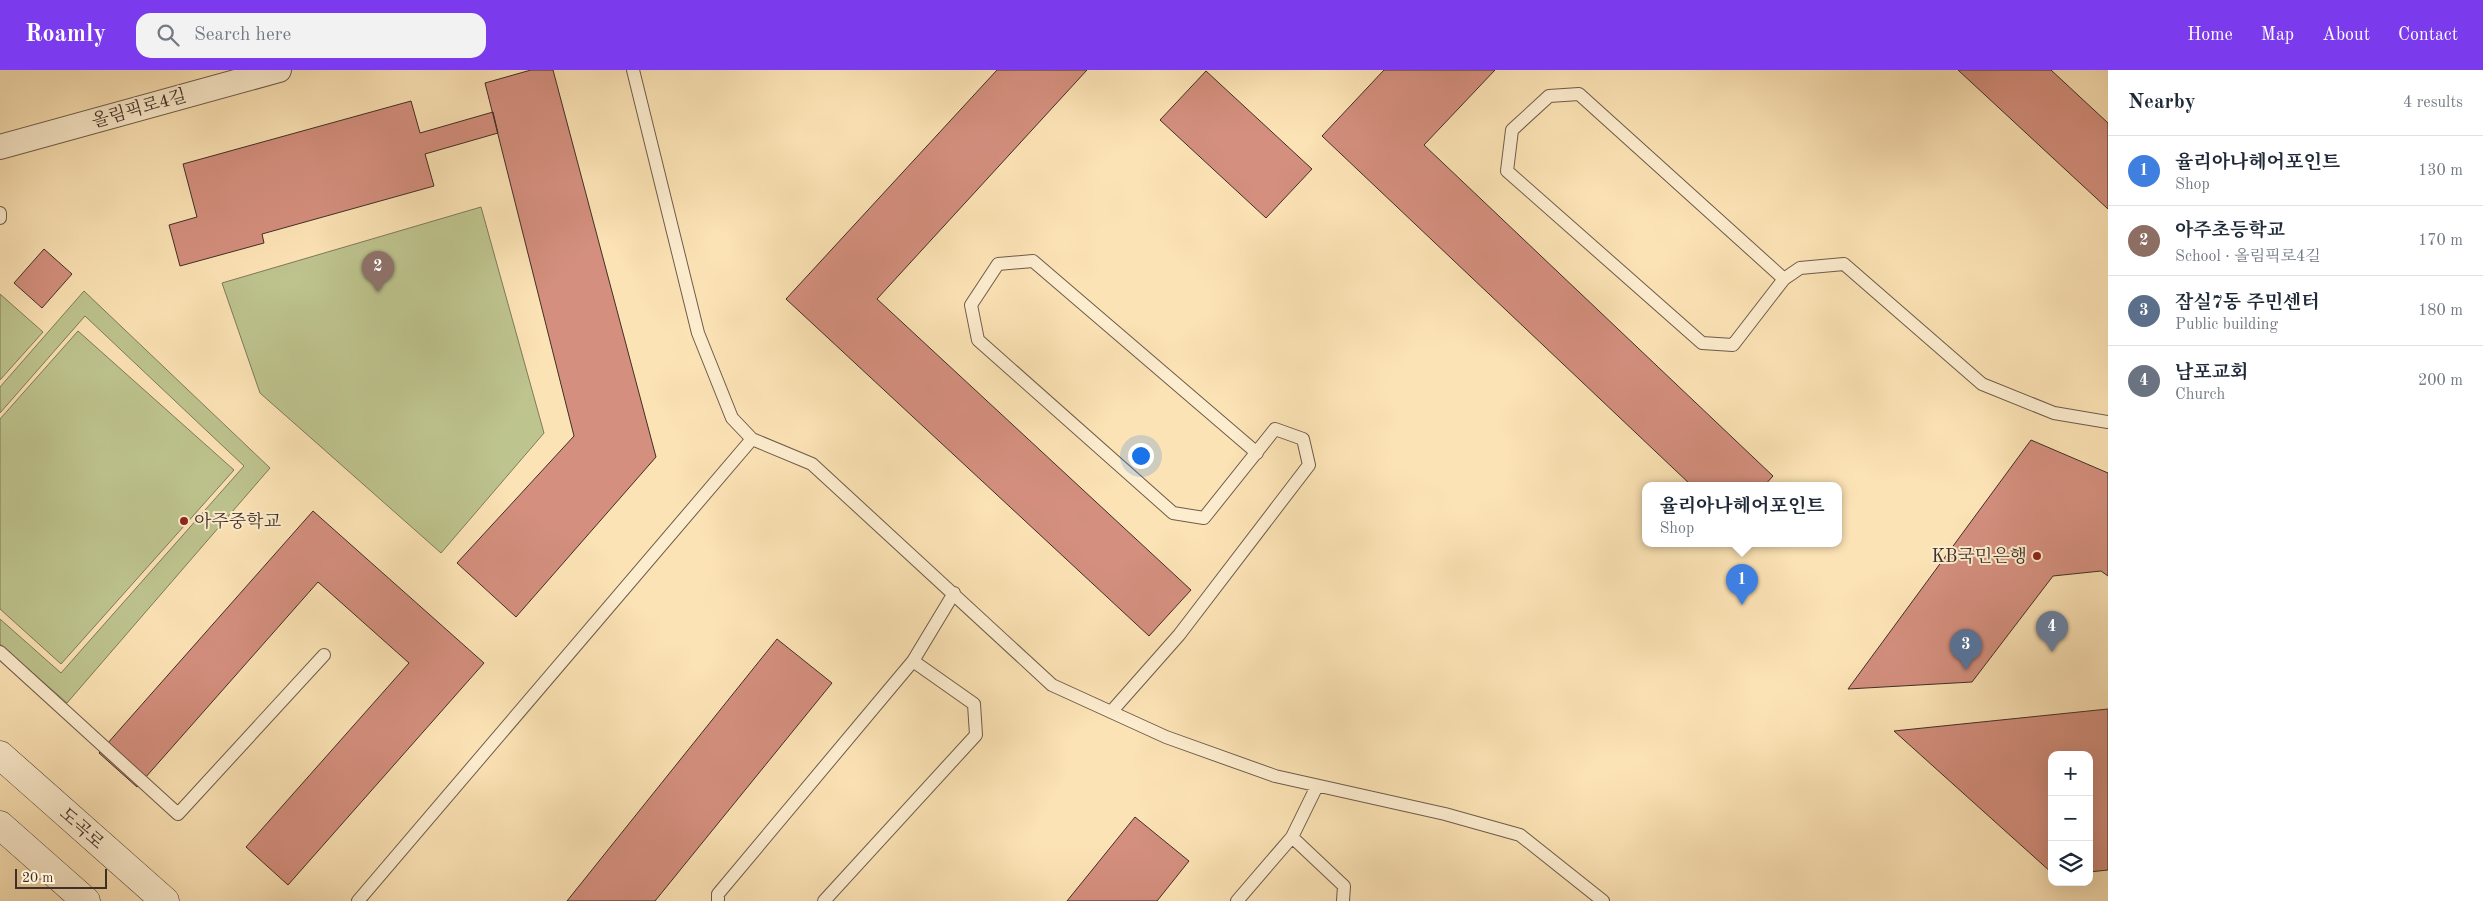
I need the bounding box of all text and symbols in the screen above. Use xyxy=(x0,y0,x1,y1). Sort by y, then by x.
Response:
search box xyxy=(136,13,486,58)
icon: search xyxy=(154,21,182,49)
text: Roamly xyxy=(25,23,106,47)
text: Search here xyxy=(194,26,291,45)
text: Home xyxy=(2187,26,2233,44)
text: Map xyxy=(2261,26,2294,44)
text: About xyxy=(2322,26,2370,44)
text: Contact xyxy=(2398,26,2458,44)
street label: 올림픽로4길 xyxy=(90,86,189,131)
text: Nearby xyxy=(2128,92,2196,113)
text: 4 results xyxy=(2403,95,2463,111)
text: 율리아나헤어포인트 xyxy=(2175,154,2340,173)
text: 1 xyxy=(2139,163,2149,179)
text: 130 m xyxy=(2418,163,2463,179)
text: Shop xyxy=(2175,177,2210,193)
text: 아주초등학교 xyxy=(2175,222,2285,241)
text: 2 xyxy=(2139,233,2149,249)
text: 170 m xyxy=(2418,233,2463,249)
text: School · 올림픽로4길 xyxy=(2175,249,2321,265)
pin: 2 xyxy=(362,251,394,292)
text: 잠실7동 주민센터 xyxy=(2175,294,2320,313)
text: 3 xyxy=(2139,303,2149,319)
text: 180 m xyxy=(2418,303,2463,319)
text: Public building xyxy=(2175,317,2278,333)
text: 남포교회 xyxy=(2175,364,2248,383)
text: 4 xyxy=(2139,373,2149,389)
text: 200 m xyxy=(2418,373,2463,389)
text: Church xyxy=(2175,387,2225,403)
your location xyxy=(1128,443,1154,469)
popup xyxy=(1642,482,1842,547)
text: 율리아나헤어포인트 xyxy=(1659,498,1825,517)
place label: 아주중학교 xyxy=(194,512,282,531)
marker: 아주중학교 xyxy=(178,515,190,527)
text: Shop xyxy=(1659,521,1694,537)
place label: KB국민은행 xyxy=(1931,547,2027,566)
marker: KB국민은행 xyxy=(2031,550,2043,562)
pin: 1 xyxy=(1726,564,1758,605)
pin: 4 xyxy=(2036,611,2068,652)
pin: 3 xyxy=(1950,629,1982,670)
map controls xyxy=(2048,751,2093,886)
button: + xyxy=(2048,751,2093,796)
button: − xyxy=(2048,796,2093,841)
street label: 도곡로 xyxy=(56,804,107,853)
button: layers xyxy=(2048,841,2093,886)
scale bar xyxy=(15,866,108,889)
text: 20 m xyxy=(22,871,53,885)

